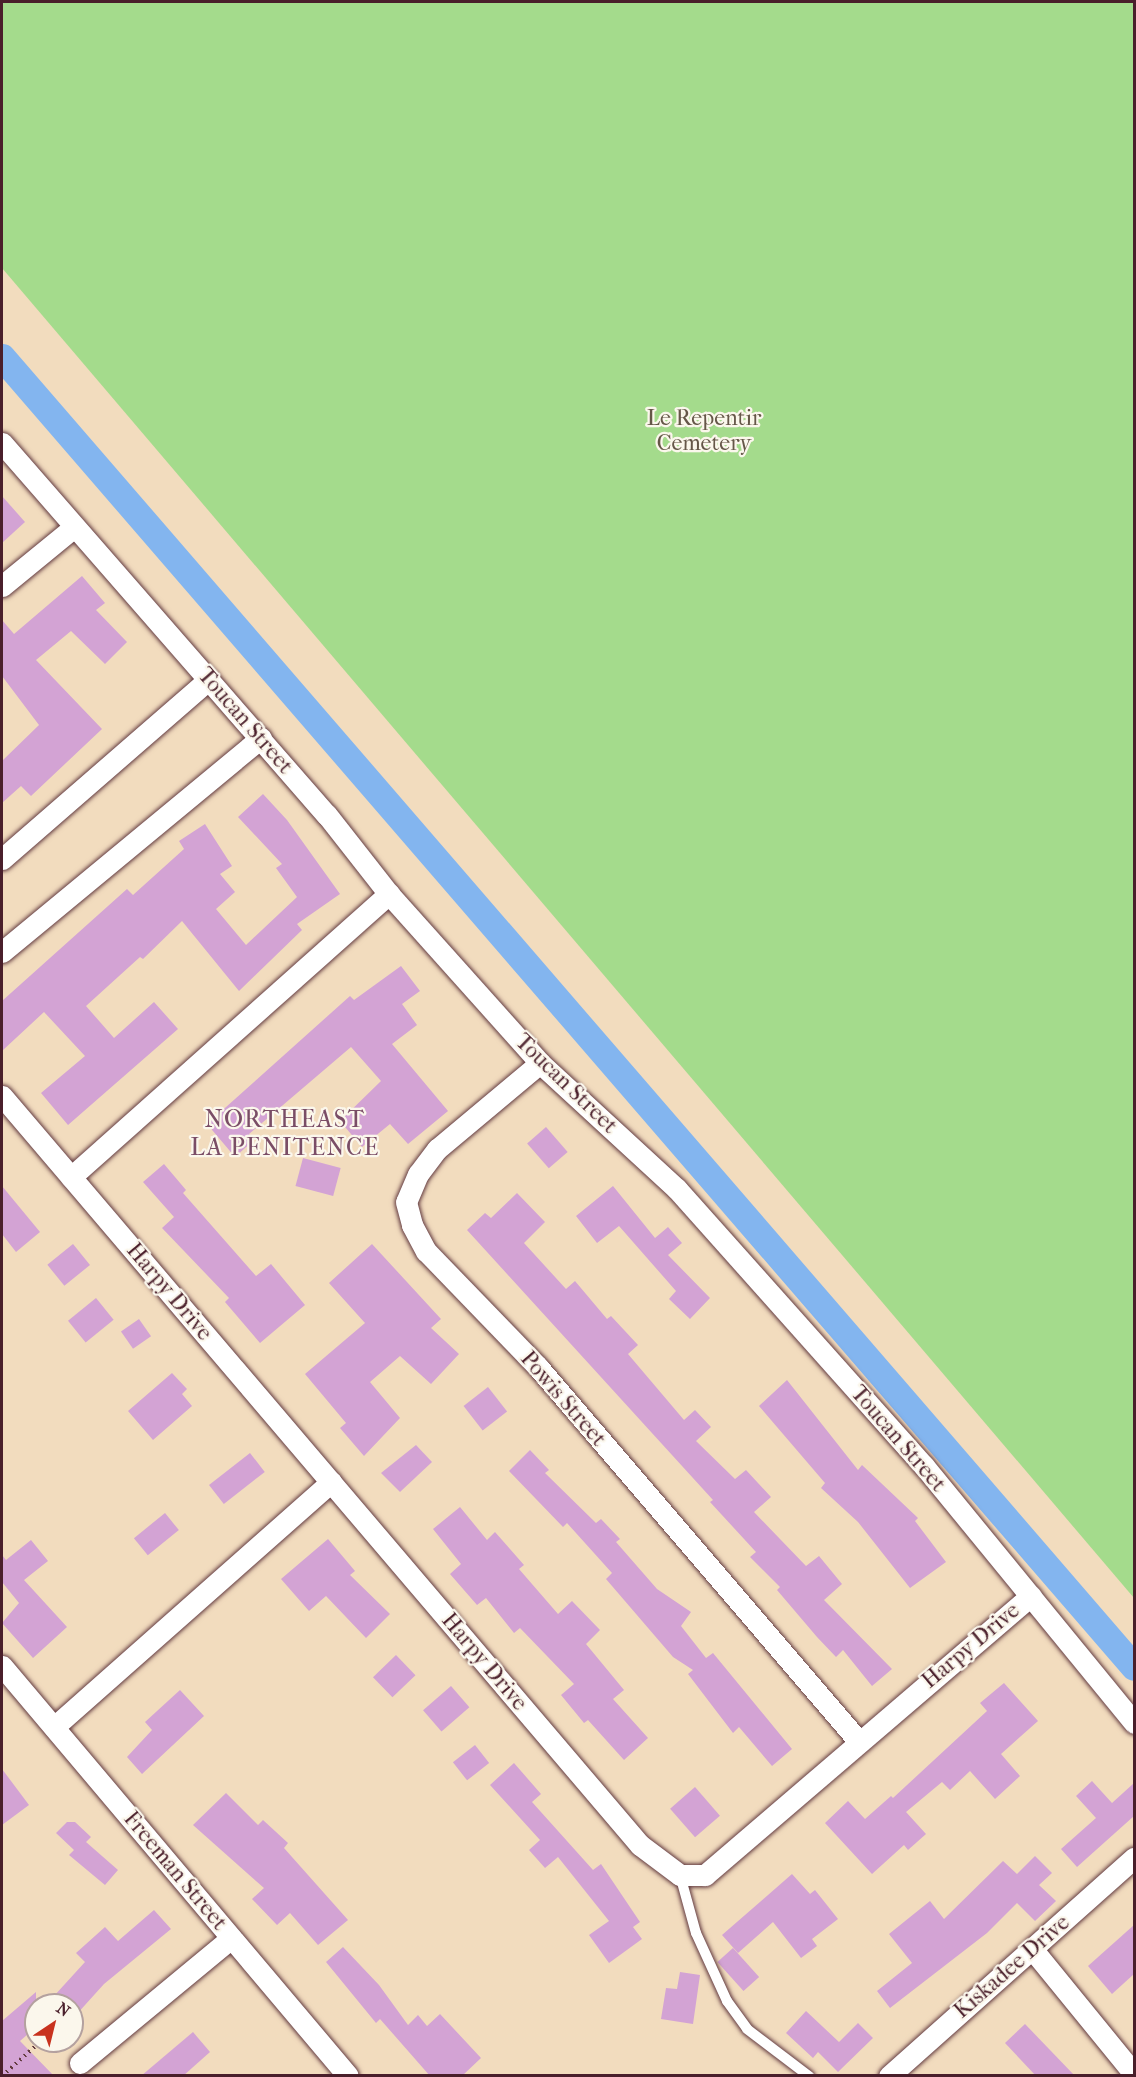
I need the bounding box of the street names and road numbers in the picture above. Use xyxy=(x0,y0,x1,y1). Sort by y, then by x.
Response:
street label: Toucan Street xyxy=(192,663,298,779)
street label: Toucan Street xyxy=(510,1029,622,1139)
street label: Harpy Drive xyxy=(121,1238,217,1346)
street label: Powis Street xyxy=(515,1346,611,1452)
street label: Toucan Street xyxy=(845,1381,951,1497)
street label: Harpy Drive xyxy=(917,1598,1025,1694)
street label: Harpy Drive xyxy=(436,1608,532,1716)
street label: Freeman Street xyxy=(118,1806,232,1936)
street label: Kiskadee Drive xyxy=(949,1910,1075,2024)

